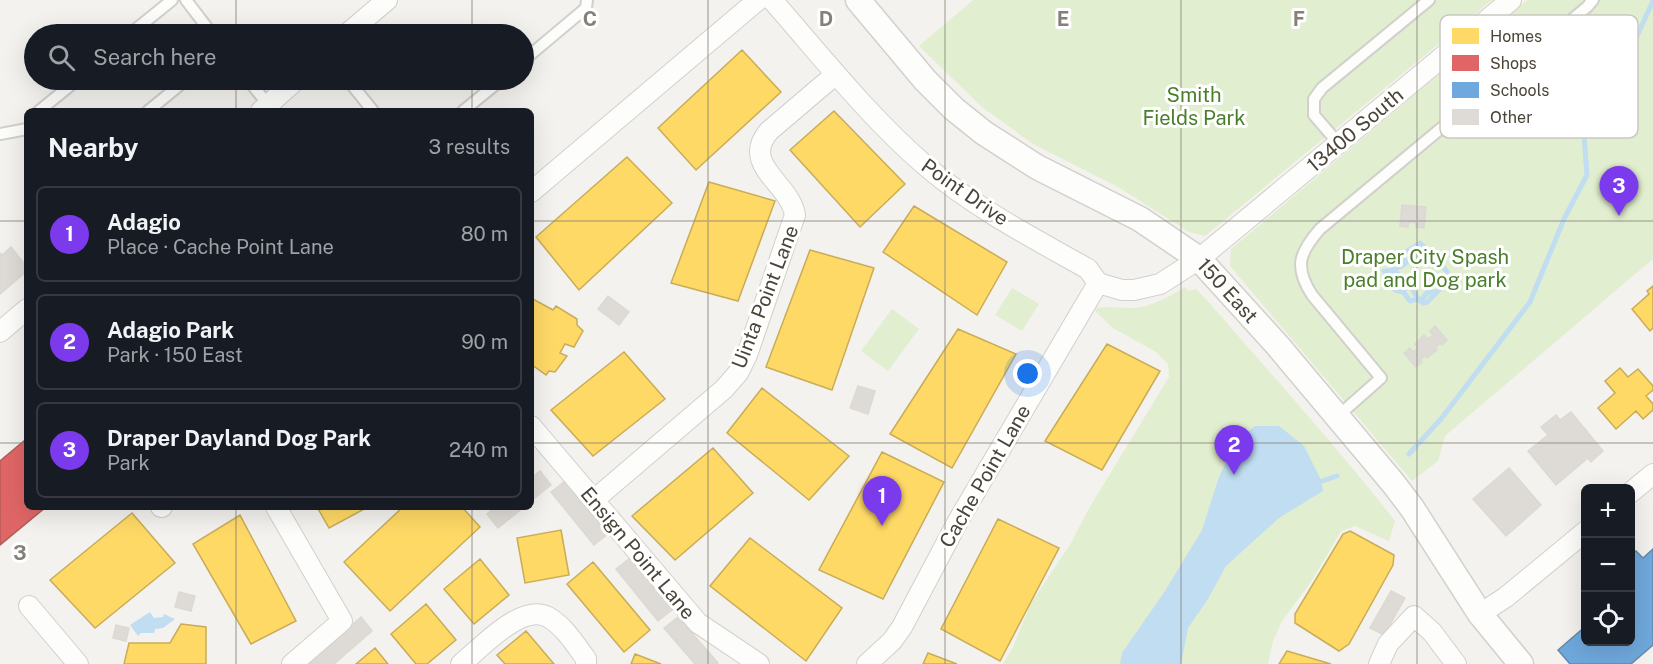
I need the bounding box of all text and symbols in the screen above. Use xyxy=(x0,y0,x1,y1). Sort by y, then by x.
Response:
text: C xyxy=(583,7,597,31)
text: D xyxy=(819,7,833,31)
text: E xyxy=(1057,7,1069,31)
text: F xyxy=(1293,7,1305,31)
legend xyxy=(1440,15,1638,138)
search box xyxy=(24,24,534,90)
text: Homes xyxy=(1490,27,1542,46)
icon: search xyxy=(45,41,78,74)
text: Search here xyxy=(93,44,217,70)
text: Shops xyxy=(1490,54,1537,73)
text: Schools xyxy=(1490,81,1549,100)
park label: Smith Fields Park xyxy=(1142,83,1246,130)
street label: 13400 South xyxy=(1302,83,1408,177)
text: Other xyxy=(1490,108,1532,127)
text: Nearby xyxy=(48,132,138,163)
text: 3 results xyxy=(429,135,510,159)
street label: Point Drive xyxy=(917,153,1013,231)
pin: 3 xyxy=(1600,166,1638,216)
text: Adagio xyxy=(107,209,181,235)
text: 1 xyxy=(65,222,74,246)
text: 80 m xyxy=(461,222,508,246)
street label: Uinta Point Lane xyxy=(727,222,803,372)
text: Place · Cache Point Lane xyxy=(107,235,334,259)
park label: Draper City Spash pad and Dog park xyxy=(1341,245,1509,292)
street label: 150 East xyxy=(1192,253,1263,328)
text: Adagio Park xyxy=(107,317,234,343)
text: 2 xyxy=(63,330,76,354)
text: 90 m xyxy=(461,330,508,354)
text: Park · 150 East xyxy=(107,343,243,367)
your location xyxy=(1013,359,1042,388)
street label: Cache Point Lane xyxy=(934,400,1036,552)
text: Draper Dayland Dog Park xyxy=(107,425,371,451)
pin: 2 xyxy=(1214,426,1254,475)
text: 3 xyxy=(63,438,76,462)
text: 240 m xyxy=(449,438,508,462)
text: Park xyxy=(107,451,150,475)
pin: 1 xyxy=(862,476,902,526)
street label: Ensign Point Lane xyxy=(576,482,700,624)
map controls xyxy=(1581,484,1635,646)
button: + xyxy=(1581,484,1635,538)
button: − xyxy=(1581,538,1635,592)
text: 3 xyxy=(13,541,27,565)
button: locate xyxy=(1581,592,1635,646)

